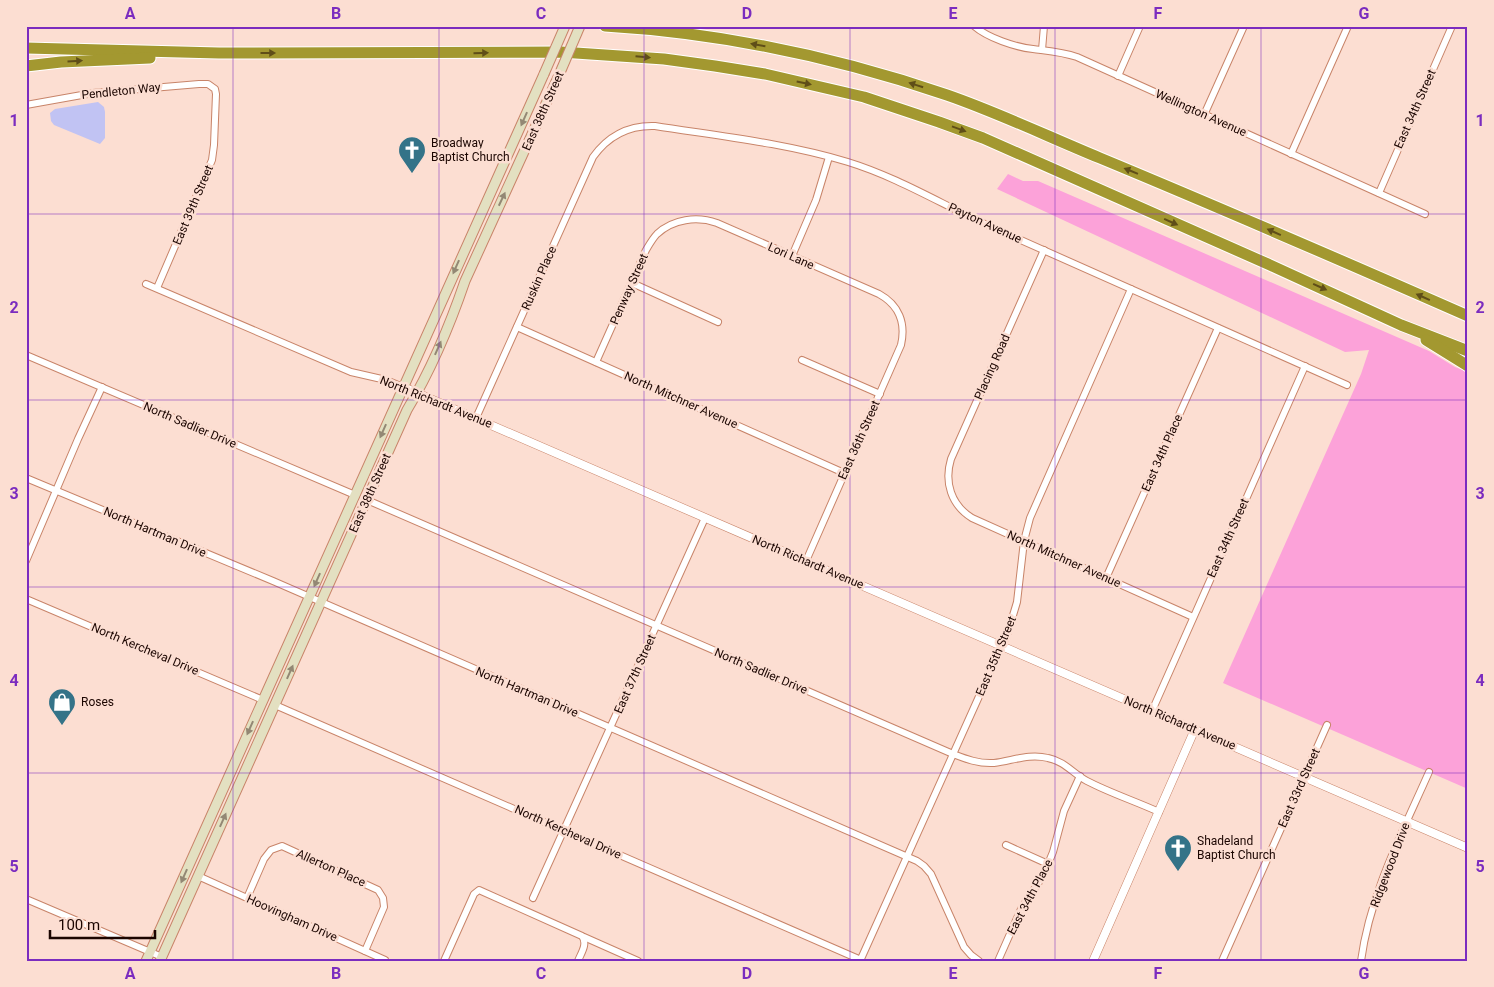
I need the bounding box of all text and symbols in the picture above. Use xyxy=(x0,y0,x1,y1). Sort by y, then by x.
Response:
text: A xyxy=(125,4,136,23)
text: B xyxy=(331,4,341,23)
text: C xyxy=(536,4,546,23)
text: D xyxy=(742,4,752,23)
text: E xyxy=(949,4,958,23)
text: F xyxy=(1154,4,1163,23)
text: G xyxy=(1359,4,1370,23)
one-way arrow xyxy=(750,40,766,48)
one-way arrow xyxy=(473,48,489,56)
one-way arrow xyxy=(260,49,276,57)
one-way arrow xyxy=(636,54,652,62)
one-way arrow xyxy=(67,57,83,65)
street label: East 34th Street xyxy=(1391,67,1439,151)
street label: East 38th Street xyxy=(519,69,567,153)
one-way arrow xyxy=(796,79,811,87)
street label: Pendleton Way xyxy=(81,80,162,102)
one-way arrow xyxy=(908,80,923,88)
street label: Wellington Avenue xyxy=(1153,87,1249,139)
text: 1 xyxy=(9,111,19,130)
text: 1 xyxy=(1475,111,1485,130)
one-way arrow xyxy=(519,112,527,126)
one-way arrow xyxy=(952,126,967,133)
church icon: Broadway Baptist Church xyxy=(397,135,427,174)
place label: Broadway Baptist Church xyxy=(431,136,510,164)
street label: East 39th Street xyxy=(170,163,216,247)
one-way arrow xyxy=(1123,167,1138,175)
one-way arrow xyxy=(499,192,507,206)
street label: Payton Avenue xyxy=(946,200,1024,246)
one-way arrow xyxy=(1164,218,1178,226)
one-way arrow xyxy=(1267,227,1281,235)
street label: Lori Lane xyxy=(766,240,816,272)
street label: Ruskin Place xyxy=(519,244,559,312)
street label: Penway Street xyxy=(607,251,651,327)
one-way arrow xyxy=(452,260,460,274)
one-way arrow xyxy=(1313,284,1327,292)
one-way arrow xyxy=(1416,292,1430,300)
text: 2 xyxy=(9,298,19,317)
text: 2 xyxy=(1475,298,1485,317)
street label: Placing Road xyxy=(971,332,1013,402)
one-way arrow xyxy=(434,341,442,355)
street label: North Mitchner Avenue xyxy=(622,369,740,431)
street label: North Richardt Avenue xyxy=(378,373,494,431)
street label: East 36th Street xyxy=(835,398,883,482)
street label: North Sadlier Drive xyxy=(141,399,239,451)
street label: East 34th Place xyxy=(1139,412,1185,494)
one-way arrow xyxy=(379,424,387,438)
street label: East 38th Street xyxy=(346,451,394,535)
text: 3 xyxy=(9,484,19,503)
text: 3 xyxy=(1475,484,1485,503)
street label: East 34th Street xyxy=(1204,496,1252,580)
street label: North Hartman Drive xyxy=(102,504,208,560)
street label: North Mitchner Avenue xyxy=(1005,528,1123,590)
street label: North Richardt Avenue xyxy=(750,532,866,592)
one-way arrow xyxy=(312,573,320,587)
street label: East 35th Street xyxy=(973,614,1019,698)
street label: North Kercheval Drive xyxy=(89,620,201,678)
street label: East 37th Street xyxy=(611,632,659,716)
street label: North Sadlier Drive xyxy=(712,645,810,697)
street label: North Hartman Drive xyxy=(474,664,580,720)
one-way arrow xyxy=(286,665,294,679)
text: 4 xyxy=(9,671,19,690)
text: 4 xyxy=(1475,671,1485,690)
shop icon: Roses xyxy=(47,687,77,726)
street label: North Richardt Avenue xyxy=(1122,693,1238,753)
place label: Roses xyxy=(81,695,114,709)
one-way arrow xyxy=(246,721,254,735)
street label: East 33rd Street xyxy=(1275,746,1323,830)
street label: North Kercheval Drive xyxy=(513,802,623,862)
one-way arrow xyxy=(220,813,228,827)
street label: Ridgewood Drive xyxy=(1367,821,1413,909)
church icon: Shadeland Baptist Church xyxy=(1163,833,1193,872)
place label: Shadeland Baptist Church xyxy=(1197,834,1276,862)
street label: Allerton Place xyxy=(294,846,368,890)
text: 5 xyxy=(9,857,19,876)
street label: East 34th Place xyxy=(1004,857,1056,937)
text: 5 xyxy=(1475,857,1485,876)
one-way arrow xyxy=(180,869,188,883)
street label: Hoovingham Drive xyxy=(244,892,340,944)
scale bar xyxy=(50,907,155,939)
text: 100 m xyxy=(58,916,100,934)
text: A xyxy=(125,964,136,983)
text: B xyxy=(331,964,341,983)
text: C xyxy=(536,964,546,983)
text: D xyxy=(742,964,752,983)
text: E xyxy=(949,964,958,983)
text: F xyxy=(1154,964,1163,983)
text: G xyxy=(1359,964,1370,983)

